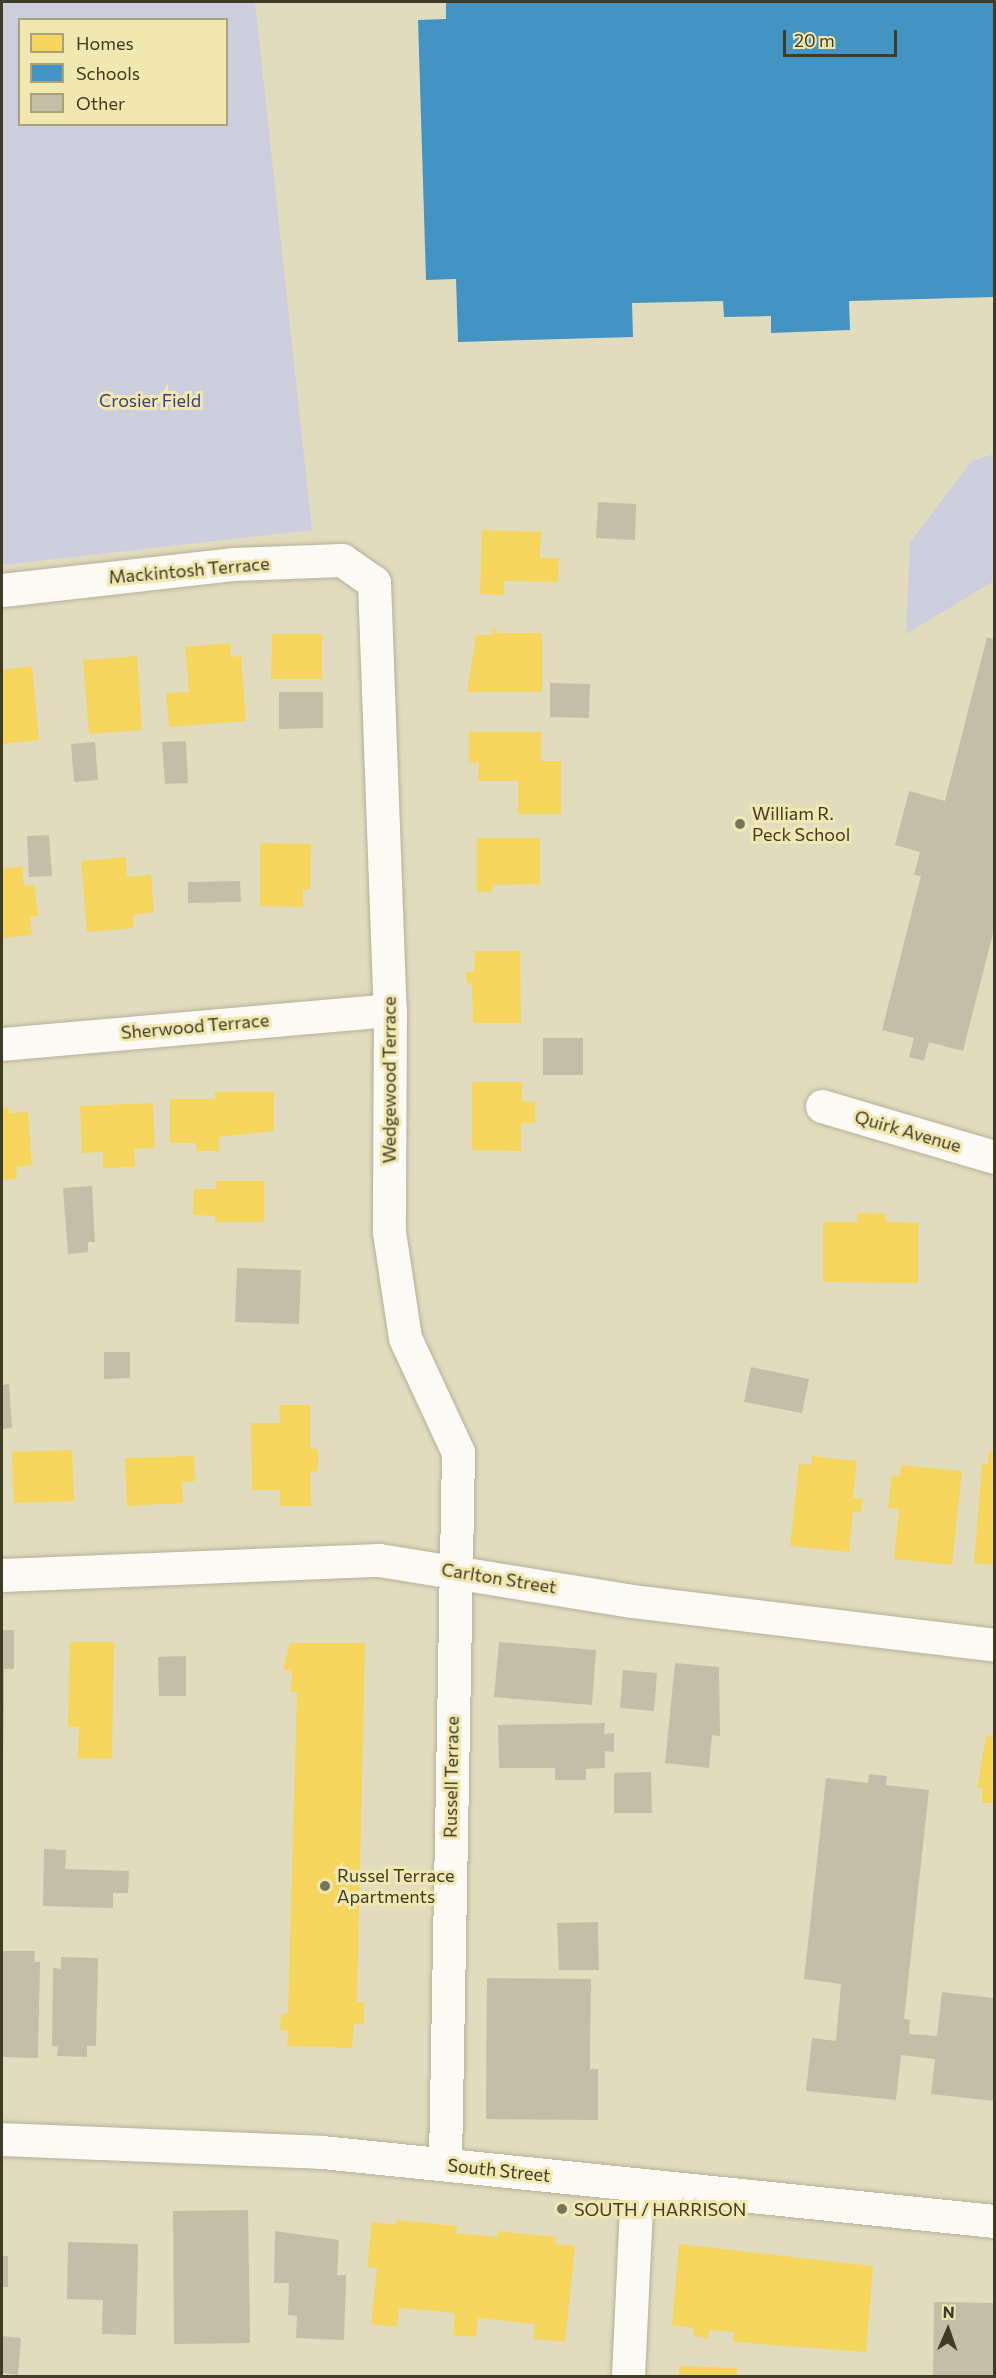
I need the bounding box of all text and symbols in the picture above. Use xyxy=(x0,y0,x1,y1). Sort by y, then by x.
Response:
legend xyxy=(18,18,228,126)
scale bar xyxy=(786,18,900,56)
text: 20 m xyxy=(794,29,835,51)
text: Homes xyxy=(76,32,134,54)
text: Schools xyxy=(76,62,140,84)
text: Other xyxy=(76,92,125,114)
park label: Crosier Field xyxy=(99,389,201,411)
street label: Mackintosh Terrace xyxy=(108,552,270,588)
place label: William R. Peck School xyxy=(752,803,850,846)
marker: William R. Peck School xyxy=(733,817,747,831)
street label: Wedgewood Terrace xyxy=(378,997,400,1163)
street label: Sherwood Terrace xyxy=(120,1009,270,1043)
street label: Quirk Avenue xyxy=(852,1105,964,1157)
street label: Carlton Street xyxy=(440,1558,558,1598)
street label: Russell Terrace xyxy=(439,1716,463,1838)
place label: Russel Terrace Apartments xyxy=(337,1865,455,1908)
marker: Russel Terrace Apartments xyxy=(318,1879,332,1893)
street label: South Street xyxy=(446,2154,552,2186)
place label: SOUTH / HARRISON xyxy=(574,2198,746,2220)
marker: SOUTH / HARRISON xyxy=(555,2202,569,2216)
north arrow xyxy=(918,2300,978,2360)
text: N xyxy=(942,2302,955,2321)

